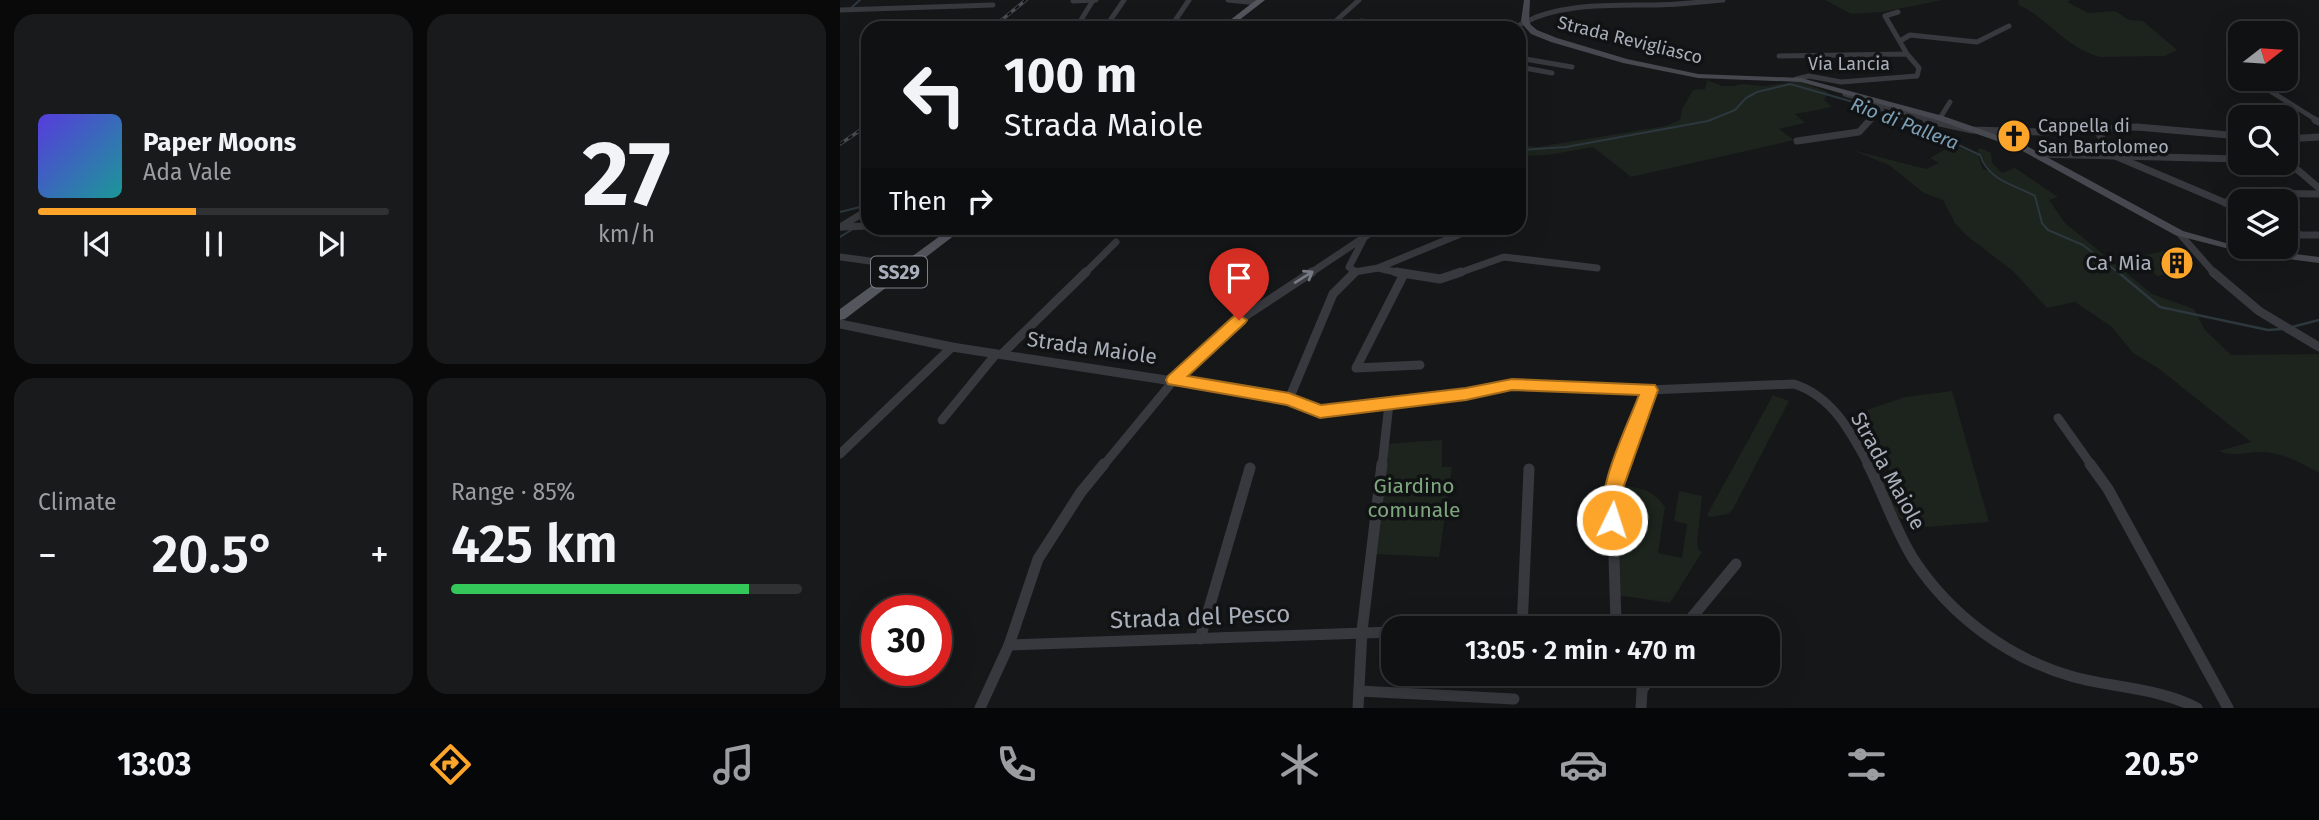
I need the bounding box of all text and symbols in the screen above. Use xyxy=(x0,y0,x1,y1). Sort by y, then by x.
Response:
street label: Strada Revigliasco xyxy=(1555,11,1705,69)
north arrow xyxy=(2228,21,2298,91)
map controls xyxy=(2228,21,2298,259)
text: 100 m xyxy=(1004,46,1137,105)
icon: left xyxy=(889,49,980,140)
street label: Via Lancia xyxy=(1808,53,1890,75)
water label: Rio di Pallera xyxy=(1848,92,1962,155)
button: search xyxy=(2228,105,2298,175)
text: Strada Maiole xyxy=(1004,106,1203,144)
place label: Cappella di San Bartolomeo xyxy=(2038,115,2169,158)
church icon: Cappella di San Bartolomeo xyxy=(1995,117,2033,155)
text: 27 xyxy=(582,120,671,229)
text: Paper Moons xyxy=(143,127,296,158)
text: Ada Vale xyxy=(143,158,232,186)
icon: right xyxy=(961,182,999,220)
text: Then xyxy=(889,186,947,217)
button: layers xyxy=(2228,189,2298,259)
text: km/h xyxy=(598,220,655,248)
icon: previous xyxy=(78,225,116,263)
icon: pause xyxy=(195,225,233,263)
icon: next xyxy=(312,225,350,263)
building icon: Ca' Mia xyxy=(2158,244,2196,282)
pin xyxy=(1209,248,1269,320)
place label: Ca' Mia xyxy=(2085,250,2152,276)
road number: SS29 xyxy=(871,256,927,288)
icon: arrive xyxy=(1220,259,1258,297)
one-way arrow xyxy=(1293,269,1313,283)
street label: Strada Maiole xyxy=(1025,326,1159,370)
street label: Strada Maiole xyxy=(1845,407,1931,535)
park label: Giardino comunale xyxy=(1367,473,1461,523)
text: Range · 85% xyxy=(451,478,575,506)
position arrow xyxy=(1575,483,1649,557)
text: Climate xyxy=(38,488,117,516)
text: 425 km xyxy=(451,513,618,576)
text: 20.5° xyxy=(152,523,275,586)
text: − xyxy=(38,532,57,578)
text: + xyxy=(370,532,389,578)
speed limit sign: 30 xyxy=(861,595,952,686)
street label: Strada del Pesco xyxy=(1109,600,1291,634)
text: 13:05 · 2 min · 470 m xyxy=(1465,635,1696,666)
icon: directions xyxy=(426,740,475,789)
icon: music xyxy=(709,740,758,789)
icon: phone xyxy=(992,740,1041,789)
icon: climate xyxy=(1275,740,1324,789)
icon: car xyxy=(1559,740,1608,789)
icon: filters xyxy=(1842,740,1891,789)
text: 13:03 xyxy=(117,745,191,783)
text: 20.5° xyxy=(2125,745,2202,783)

